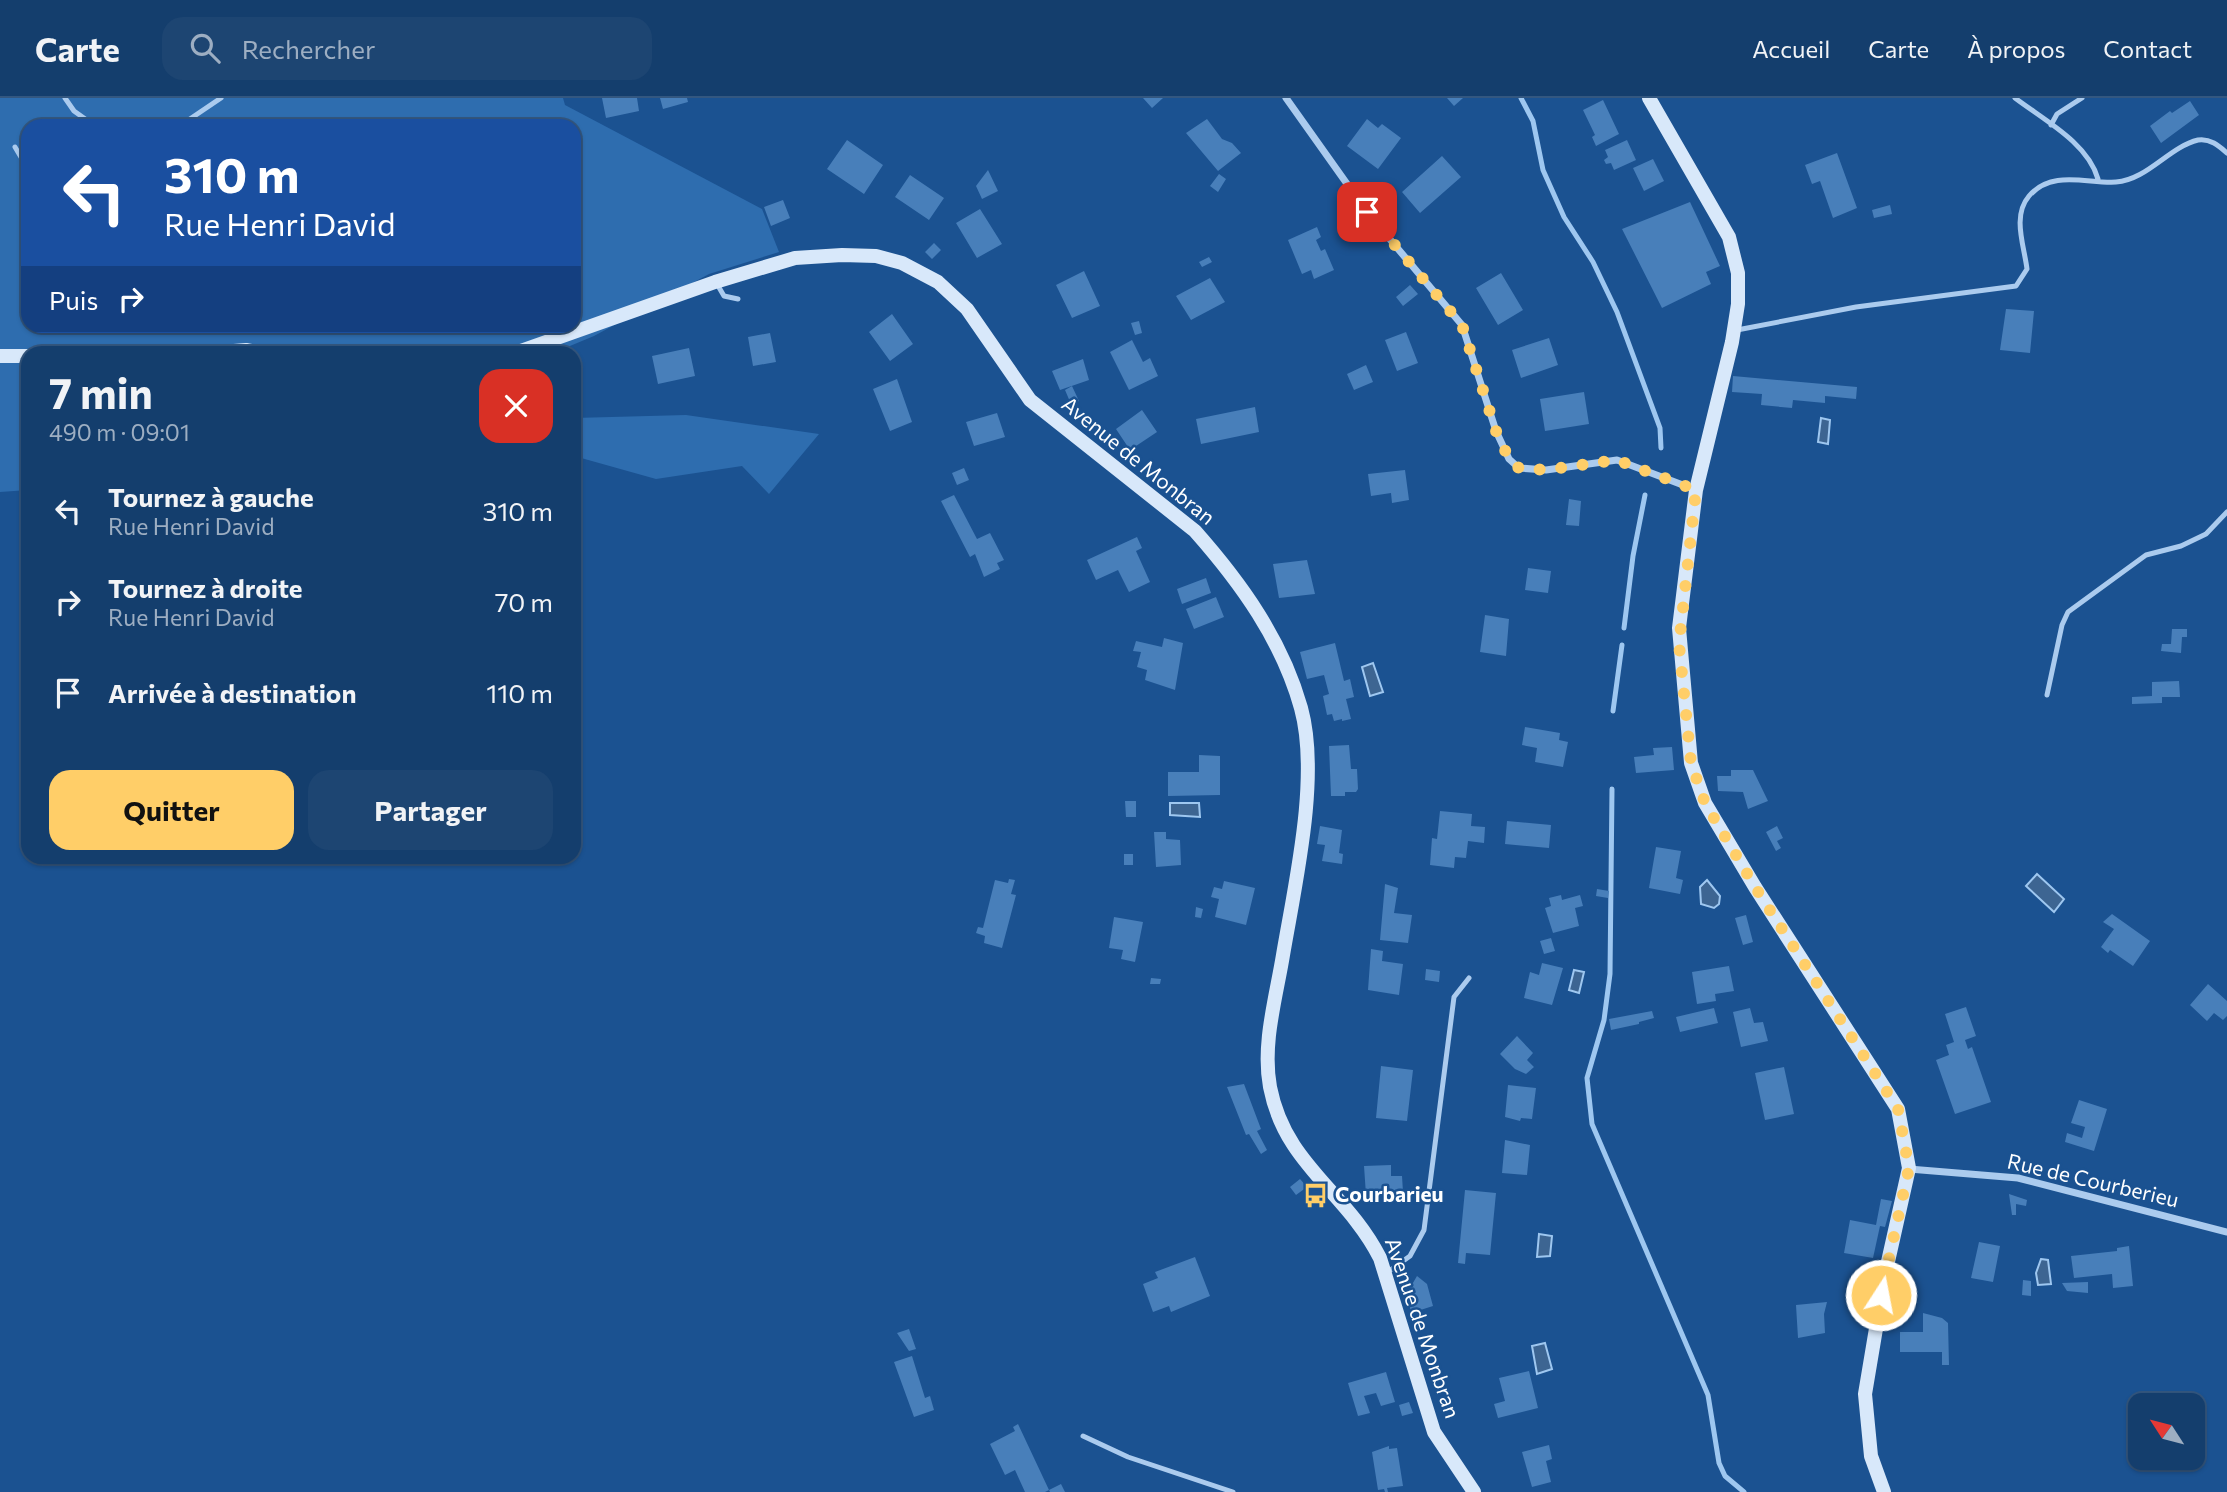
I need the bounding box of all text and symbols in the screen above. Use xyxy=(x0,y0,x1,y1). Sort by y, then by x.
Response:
search box xyxy=(162,17,652,80)
text: Carte xyxy=(35,28,120,69)
icon: search xyxy=(186,29,224,67)
text: Rechercher xyxy=(242,33,375,64)
text: Accueil xyxy=(1752,34,1830,63)
text: Carte xyxy=(1868,34,1929,63)
text: À propos xyxy=(1967,34,2065,63)
text: Contact xyxy=(2103,34,2192,63)
text: 310 m xyxy=(164,143,299,203)
icon: left xyxy=(49,147,140,238)
pin xyxy=(1337,182,1397,242)
icon: arrive xyxy=(1348,193,1386,231)
text: Rue Henri David xyxy=(164,203,396,243)
icon: right xyxy=(112,280,150,318)
text: Puis xyxy=(49,284,98,315)
text: 7 min xyxy=(49,366,153,418)
button: close xyxy=(479,369,553,443)
street label: Avenue de Monbran xyxy=(1057,390,1220,529)
text: 490 m · 09:01 xyxy=(49,418,190,446)
text: Tournez à gauche xyxy=(108,481,314,512)
icon: left xyxy=(49,492,87,530)
text: 310 m xyxy=(482,495,553,526)
text: Rue Henri David xyxy=(108,512,274,540)
text: Tournez à droite xyxy=(108,572,303,603)
icon: right xyxy=(49,583,87,621)
text: 70 m xyxy=(495,586,553,617)
text: Rue Henri David xyxy=(108,603,274,631)
icon: arrive xyxy=(49,674,87,712)
text: Arrivée à destination xyxy=(108,677,356,708)
text: 110 m xyxy=(486,677,553,708)
button: Quitter xyxy=(49,770,294,850)
button: Partager xyxy=(308,770,553,850)
street label: Rue de Courberieu xyxy=(2005,1148,2181,1211)
bus stop icon: Courbarieu xyxy=(1301,1181,1329,1209)
place label: Courbarieu xyxy=(1335,1181,1444,1206)
street label: Avenue de Monbran xyxy=(1381,1234,1466,1421)
position arrow xyxy=(1844,1258,1918,1332)
north arrow xyxy=(2128,1393,2205,1470)
map controls xyxy=(2128,1393,2205,1470)

